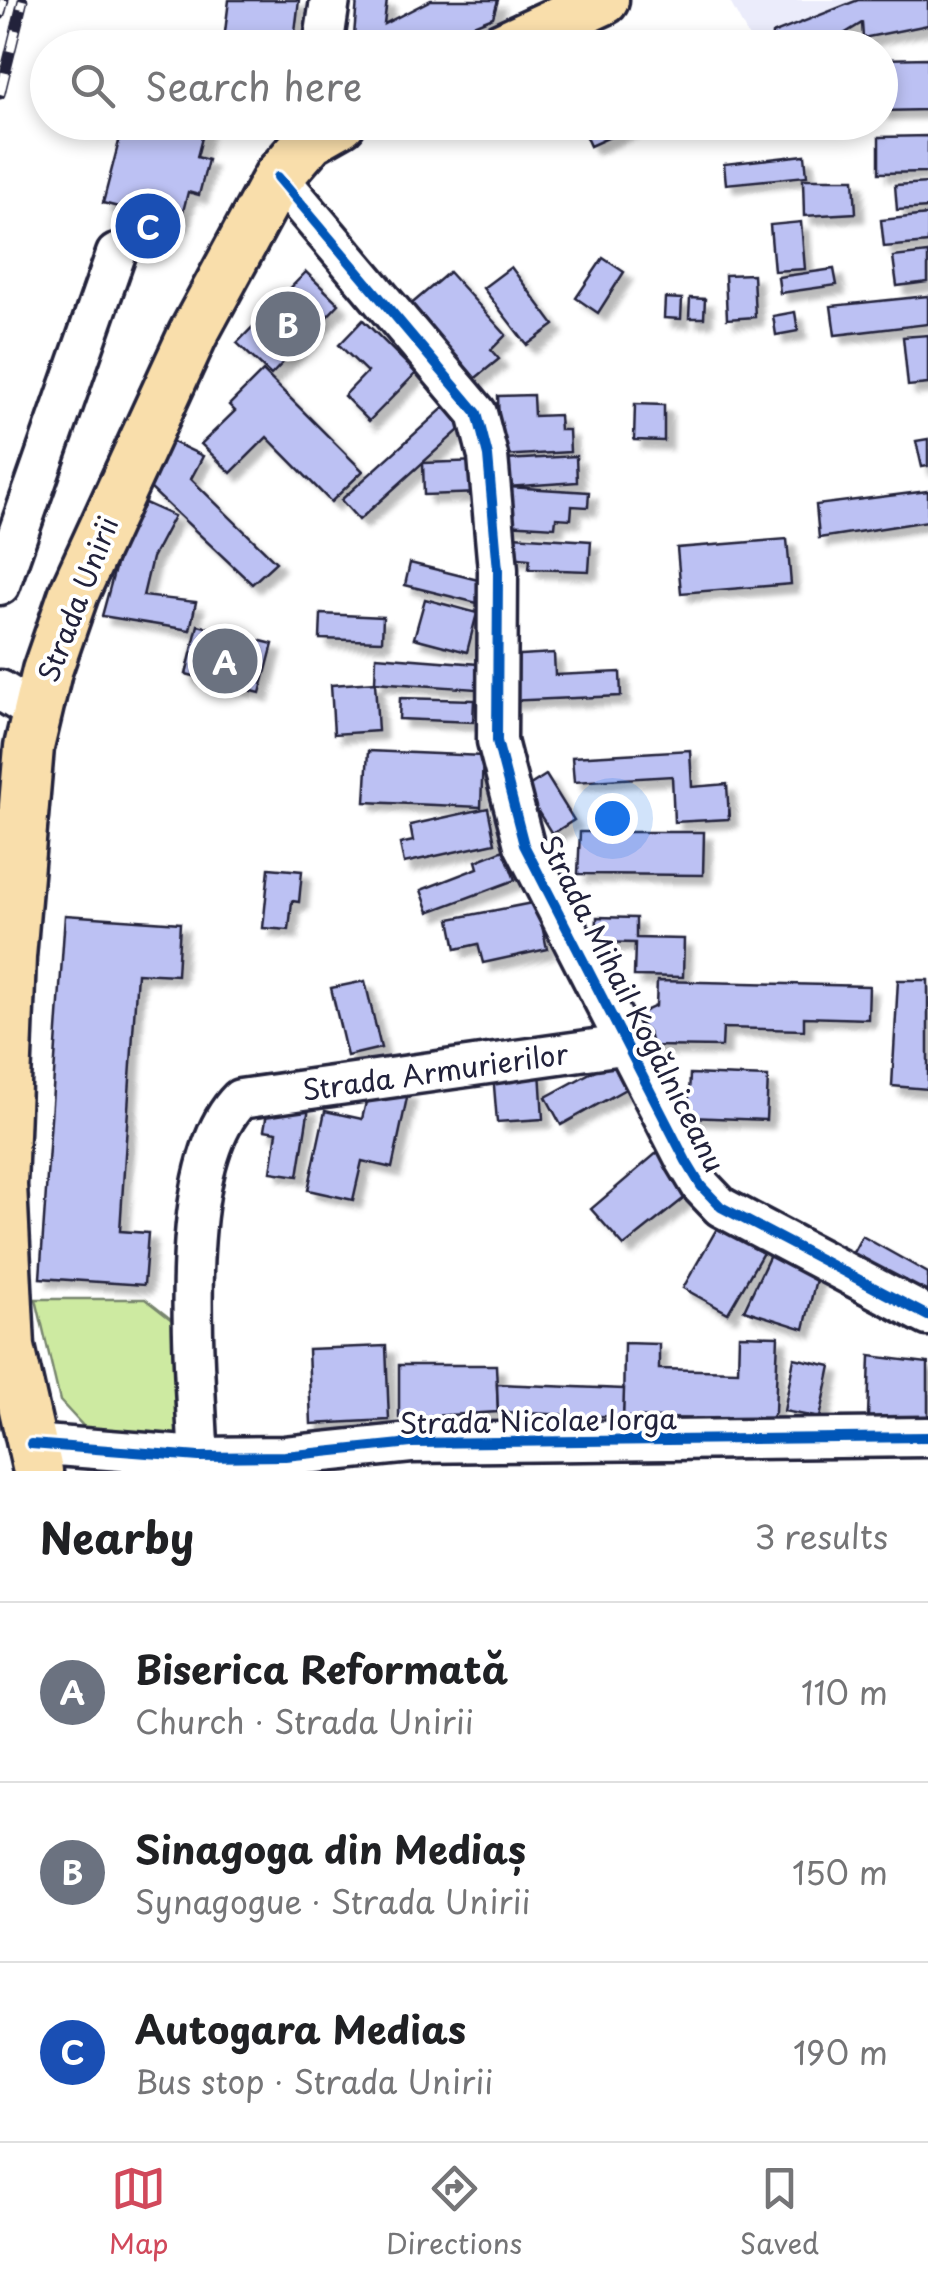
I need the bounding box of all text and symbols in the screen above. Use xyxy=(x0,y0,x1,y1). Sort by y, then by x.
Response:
search box xyxy=(30,30,898,140)
text: Search here xyxy=(145,57,362,114)
icon: search xyxy=(65,58,120,113)
pin: C xyxy=(116,188,180,264)
pin: B xyxy=(256,286,320,362)
street label: Strada Unirii xyxy=(26,510,128,688)
pin: A xyxy=(192,624,258,698)
your location xyxy=(587,793,638,844)
street label: Strada Mihail Kogălniceanu xyxy=(529,827,737,1179)
street label: Strada Armurierilor xyxy=(299,1031,572,1111)
street label: Strada Nicolae Iorga xyxy=(399,1396,678,1444)
text: Nearby xyxy=(40,1505,194,1568)
text: 3 results xyxy=(754,1512,888,1560)
text: Biserica Reformată xyxy=(135,1640,508,1697)
text: A xyxy=(60,1668,85,1716)
text: 110 m xyxy=(801,1668,888,1716)
text: Church · Strada Unirii xyxy=(135,1697,474,1745)
text: Sinagoga din Mediaș xyxy=(135,1820,526,1877)
text: B xyxy=(62,1848,83,1896)
text: 150 m xyxy=(792,1848,888,1896)
text: Synagogue · Strada Unirii xyxy=(135,1877,530,1925)
text: Autogara Medias xyxy=(135,2000,466,2057)
text: C xyxy=(60,2028,85,2076)
text: 190 m xyxy=(793,2028,888,2076)
text: Bus stop · Strada Unirii xyxy=(135,2057,493,2105)
tab: Map xyxy=(109,2161,169,2264)
tab: Directions xyxy=(386,2161,522,2264)
tab: Saved xyxy=(740,2161,819,2264)

